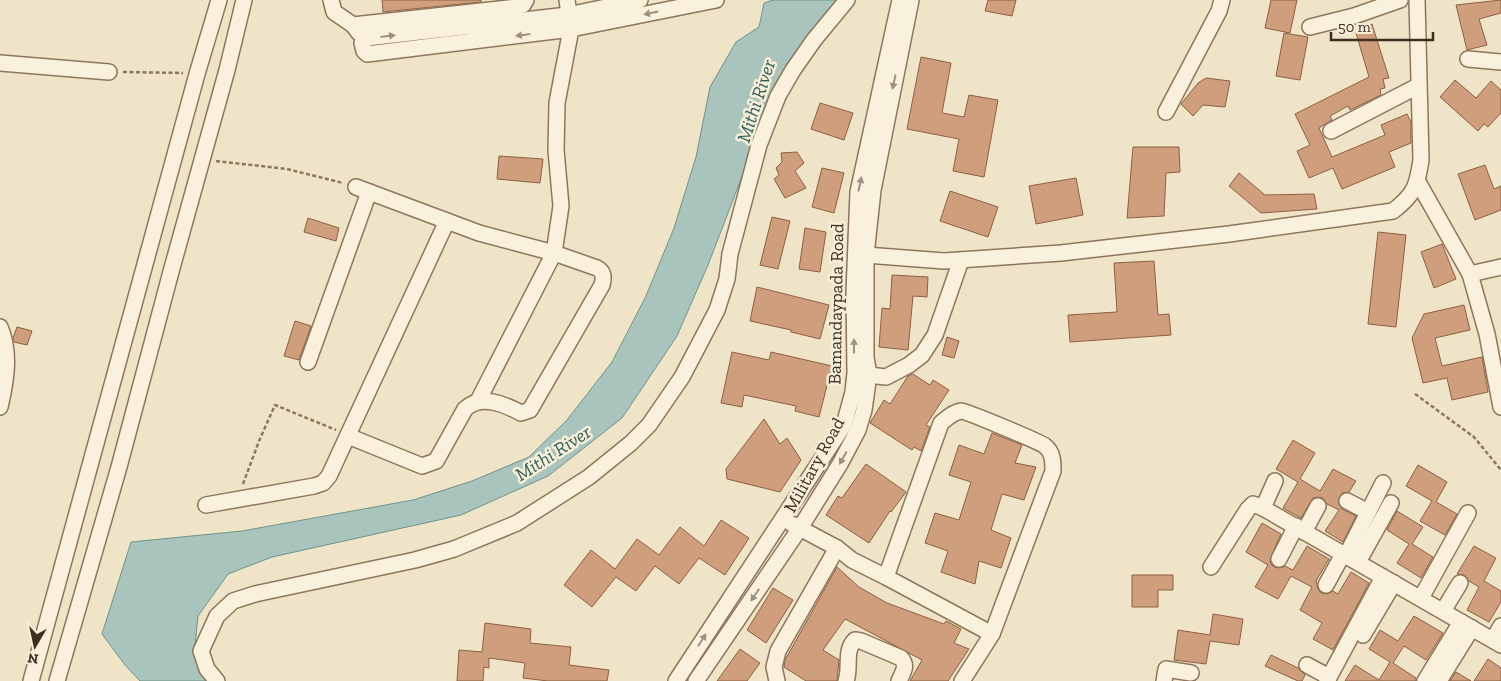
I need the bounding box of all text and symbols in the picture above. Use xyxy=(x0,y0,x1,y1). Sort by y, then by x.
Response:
one-way arrow xyxy=(643,9,659,17)
scale bar xyxy=(1331,10,1434,42)
text: 50 m xyxy=(1338,18,1371,36)
one-way arrow xyxy=(515,31,531,39)
one-way arrow xyxy=(380,32,396,40)
water label: Mithi River xyxy=(732,56,780,145)
one-way arrow xyxy=(890,74,898,90)
one-way arrow xyxy=(856,177,864,192)
street label: Bamandaypada Road xyxy=(824,223,848,385)
one-way arrow xyxy=(850,338,858,354)
street label: Military Road xyxy=(779,414,849,516)
water label: Mithi River xyxy=(511,420,596,486)
one-way arrow xyxy=(838,452,847,465)
one-way arrow xyxy=(750,588,759,602)
north arrow xyxy=(10,621,60,671)
one-way arrow xyxy=(697,633,707,646)
text: N xyxy=(26,649,40,668)

